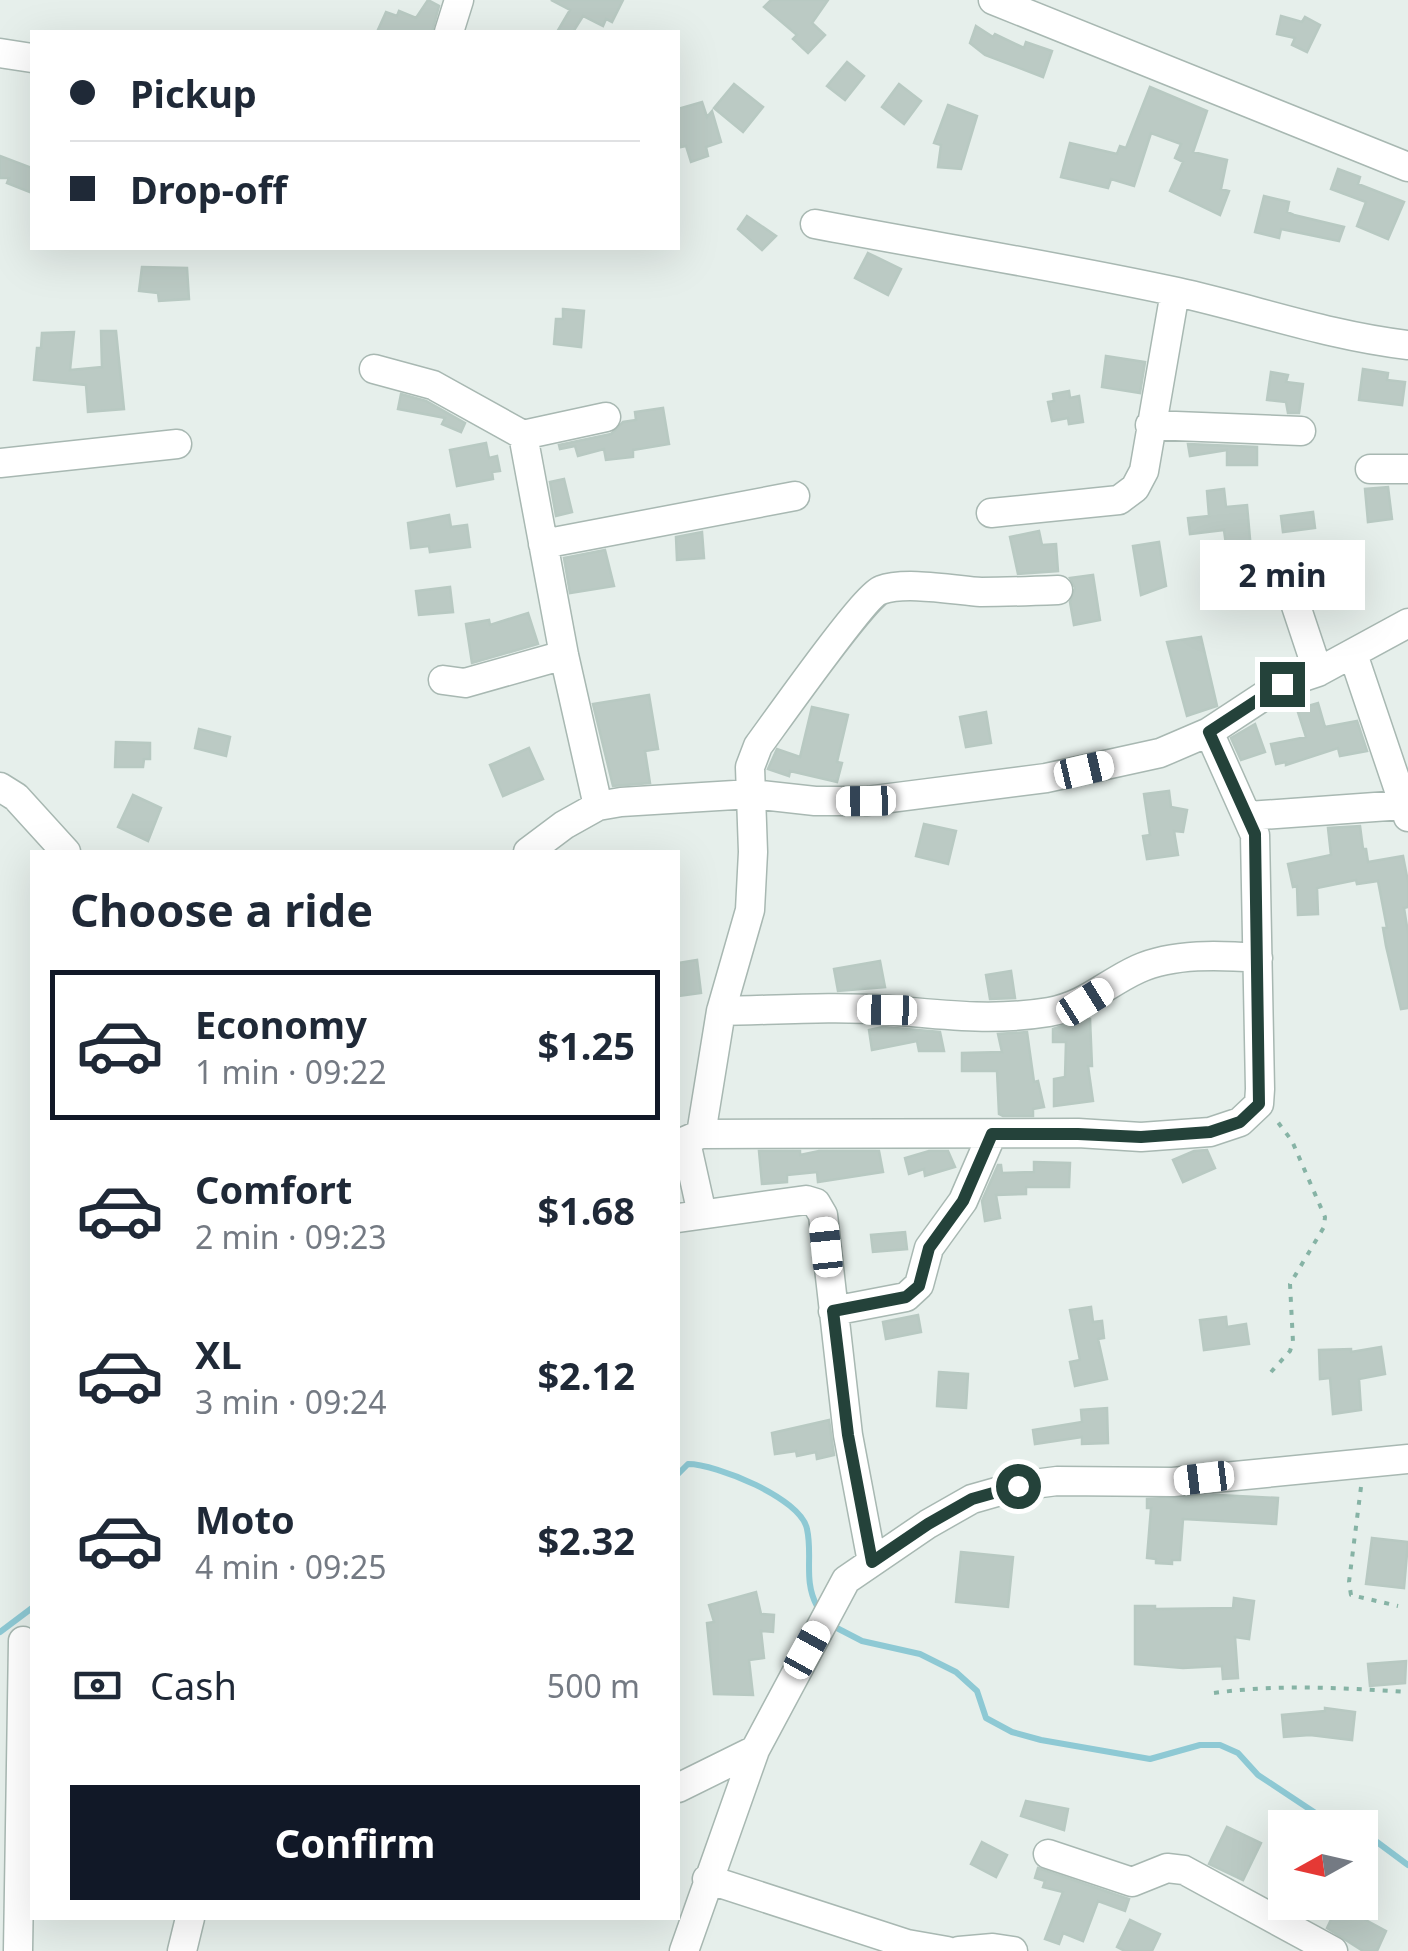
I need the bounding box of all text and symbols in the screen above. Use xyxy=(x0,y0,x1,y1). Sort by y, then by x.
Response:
text: Pickup xyxy=(130,67,257,119)
text: Drop-off xyxy=(130,163,287,215)
callout: 2 min xyxy=(1200,539,1364,609)
text: 2 min xyxy=(1238,553,1327,596)
route end xyxy=(1260,662,1305,707)
car xyxy=(1051,749,1117,791)
car xyxy=(836,785,896,817)
text: Choose a ride xyxy=(70,879,373,940)
car xyxy=(1052,973,1118,1031)
car xyxy=(857,994,917,1026)
text: Economy xyxy=(195,998,367,1050)
icon: car xyxy=(75,1000,165,1090)
text: $1.25 xyxy=(537,1019,635,1071)
text: 1 min · 09:22 xyxy=(195,1050,387,1093)
text: Comfort xyxy=(195,1163,352,1215)
icon: car xyxy=(75,1165,165,1255)
text: $1.68 xyxy=(537,1184,635,1236)
text: 2 min · 09:23 xyxy=(195,1215,387,1258)
car xyxy=(808,1216,844,1278)
text: XL xyxy=(195,1328,242,1380)
icon: car xyxy=(75,1330,165,1420)
text: $2.12 xyxy=(537,1349,635,1401)
text: 3 min · 09:24 xyxy=(195,1380,387,1423)
car xyxy=(1172,1459,1236,1497)
route start xyxy=(996,1464,1041,1509)
text: Moto xyxy=(195,1493,295,1545)
icon: car xyxy=(75,1495,165,1585)
text: $2.32 xyxy=(537,1514,635,1566)
text: 4 min · 09:25 xyxy=(195,1545,387,1588)
car xyxy=(779,1616,835,1684)
icon: cash xyxy=(70,1658,125,1713)
text: Cash xyxy=(150,1659,237,1711)
text: 500 m xyxy=(547,1664,640,1707)
button: Confirm xyxy=(70,1785,640,1900)
north arrow xyxy=(1268,1810,1378,1920)
map controls xyxy=(1268,1810,1378,1920)

